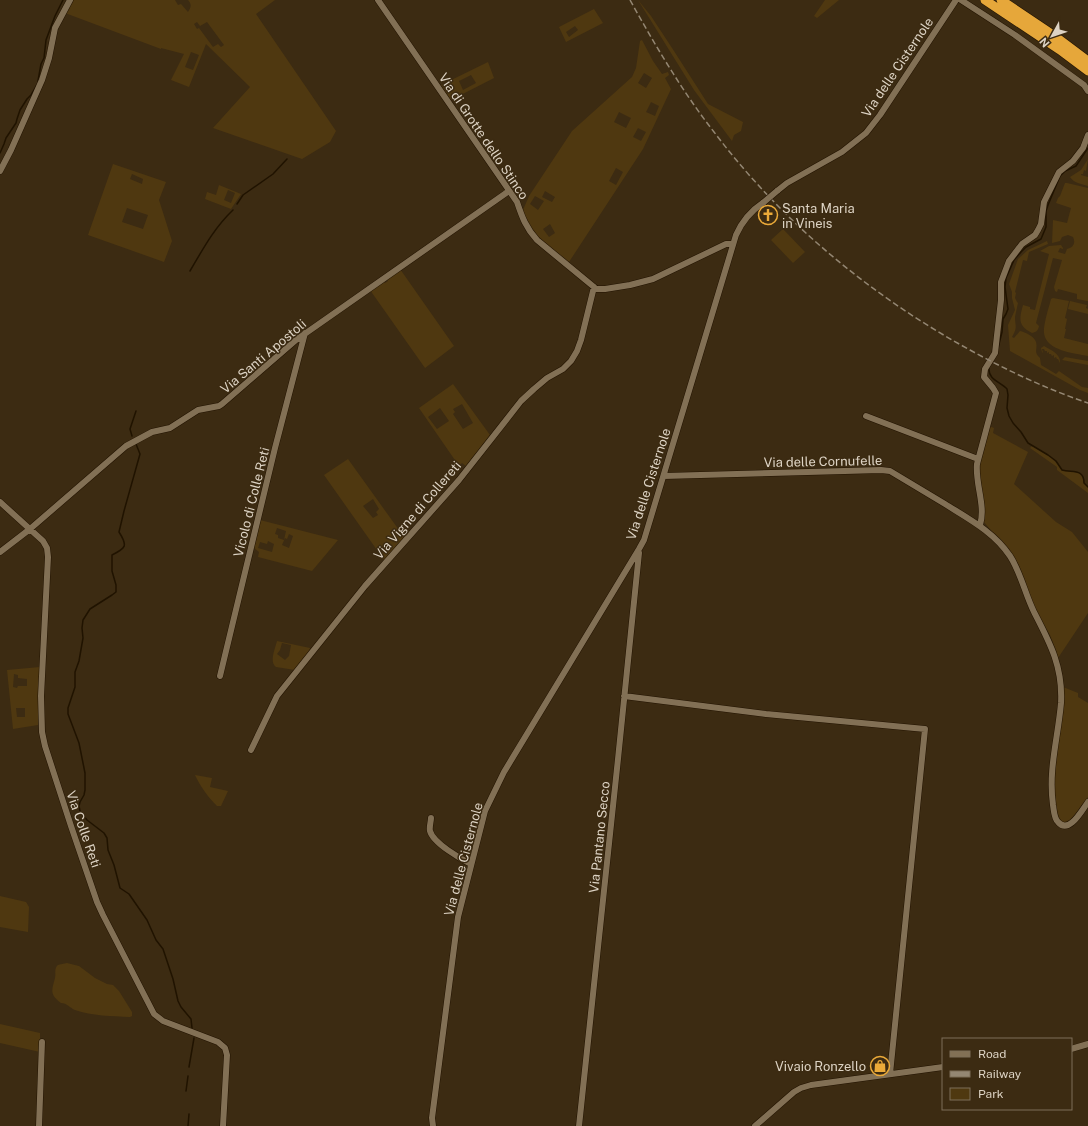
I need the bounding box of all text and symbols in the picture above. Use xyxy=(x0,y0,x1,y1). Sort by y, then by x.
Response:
street label: Via delle Cisternole xyxy=(859,15,936,120)
north arrow xyxy=(1032,16,1072,56)
text: N xyxy=(1037,35,1052,50)
street label: Via di Grotte dello Stinco xyxy=(436,70,531,202)
place label: Santa Maria in Vineis xyxy=(782,201,855,231)
church icon: Santa Maria in Vineis xyxy=(757,204,779,226)
street label: Via Santi Apostoli xyxy=(218,316,309,396)
street label: Via delle Cisternole xyxy=(623,426,674,542)
street label: Vicolo di Colle Reti xyxy=(231,446,272,558)
street label: Via delle Cornufelle xyxy=(764,453,882,470)
street label: Via Vigne di Collereti xyxy=(371,458,464,563)
street label: Via Pantano Secco xyxy=(586,780,613,894)
street label: Via Colle Reti xyxy=(63,789,104,870)
street label: Via delle Cisternole xyxy=(441,801,486,917)
legend xyxy=(942,1038,1072,1110)
text: Road xyxy=(978,1047,1006,1061)
shop icon: Vivaio Ronzello xyxy=(869,1055,891,1077)
place label: Vivaio Ronzello xyxy=(775,1059,866,1074)
text: Railway xyxy=(978,1067,1022,1081)
text: Park xyxy=(978,1087,1004,1101)

